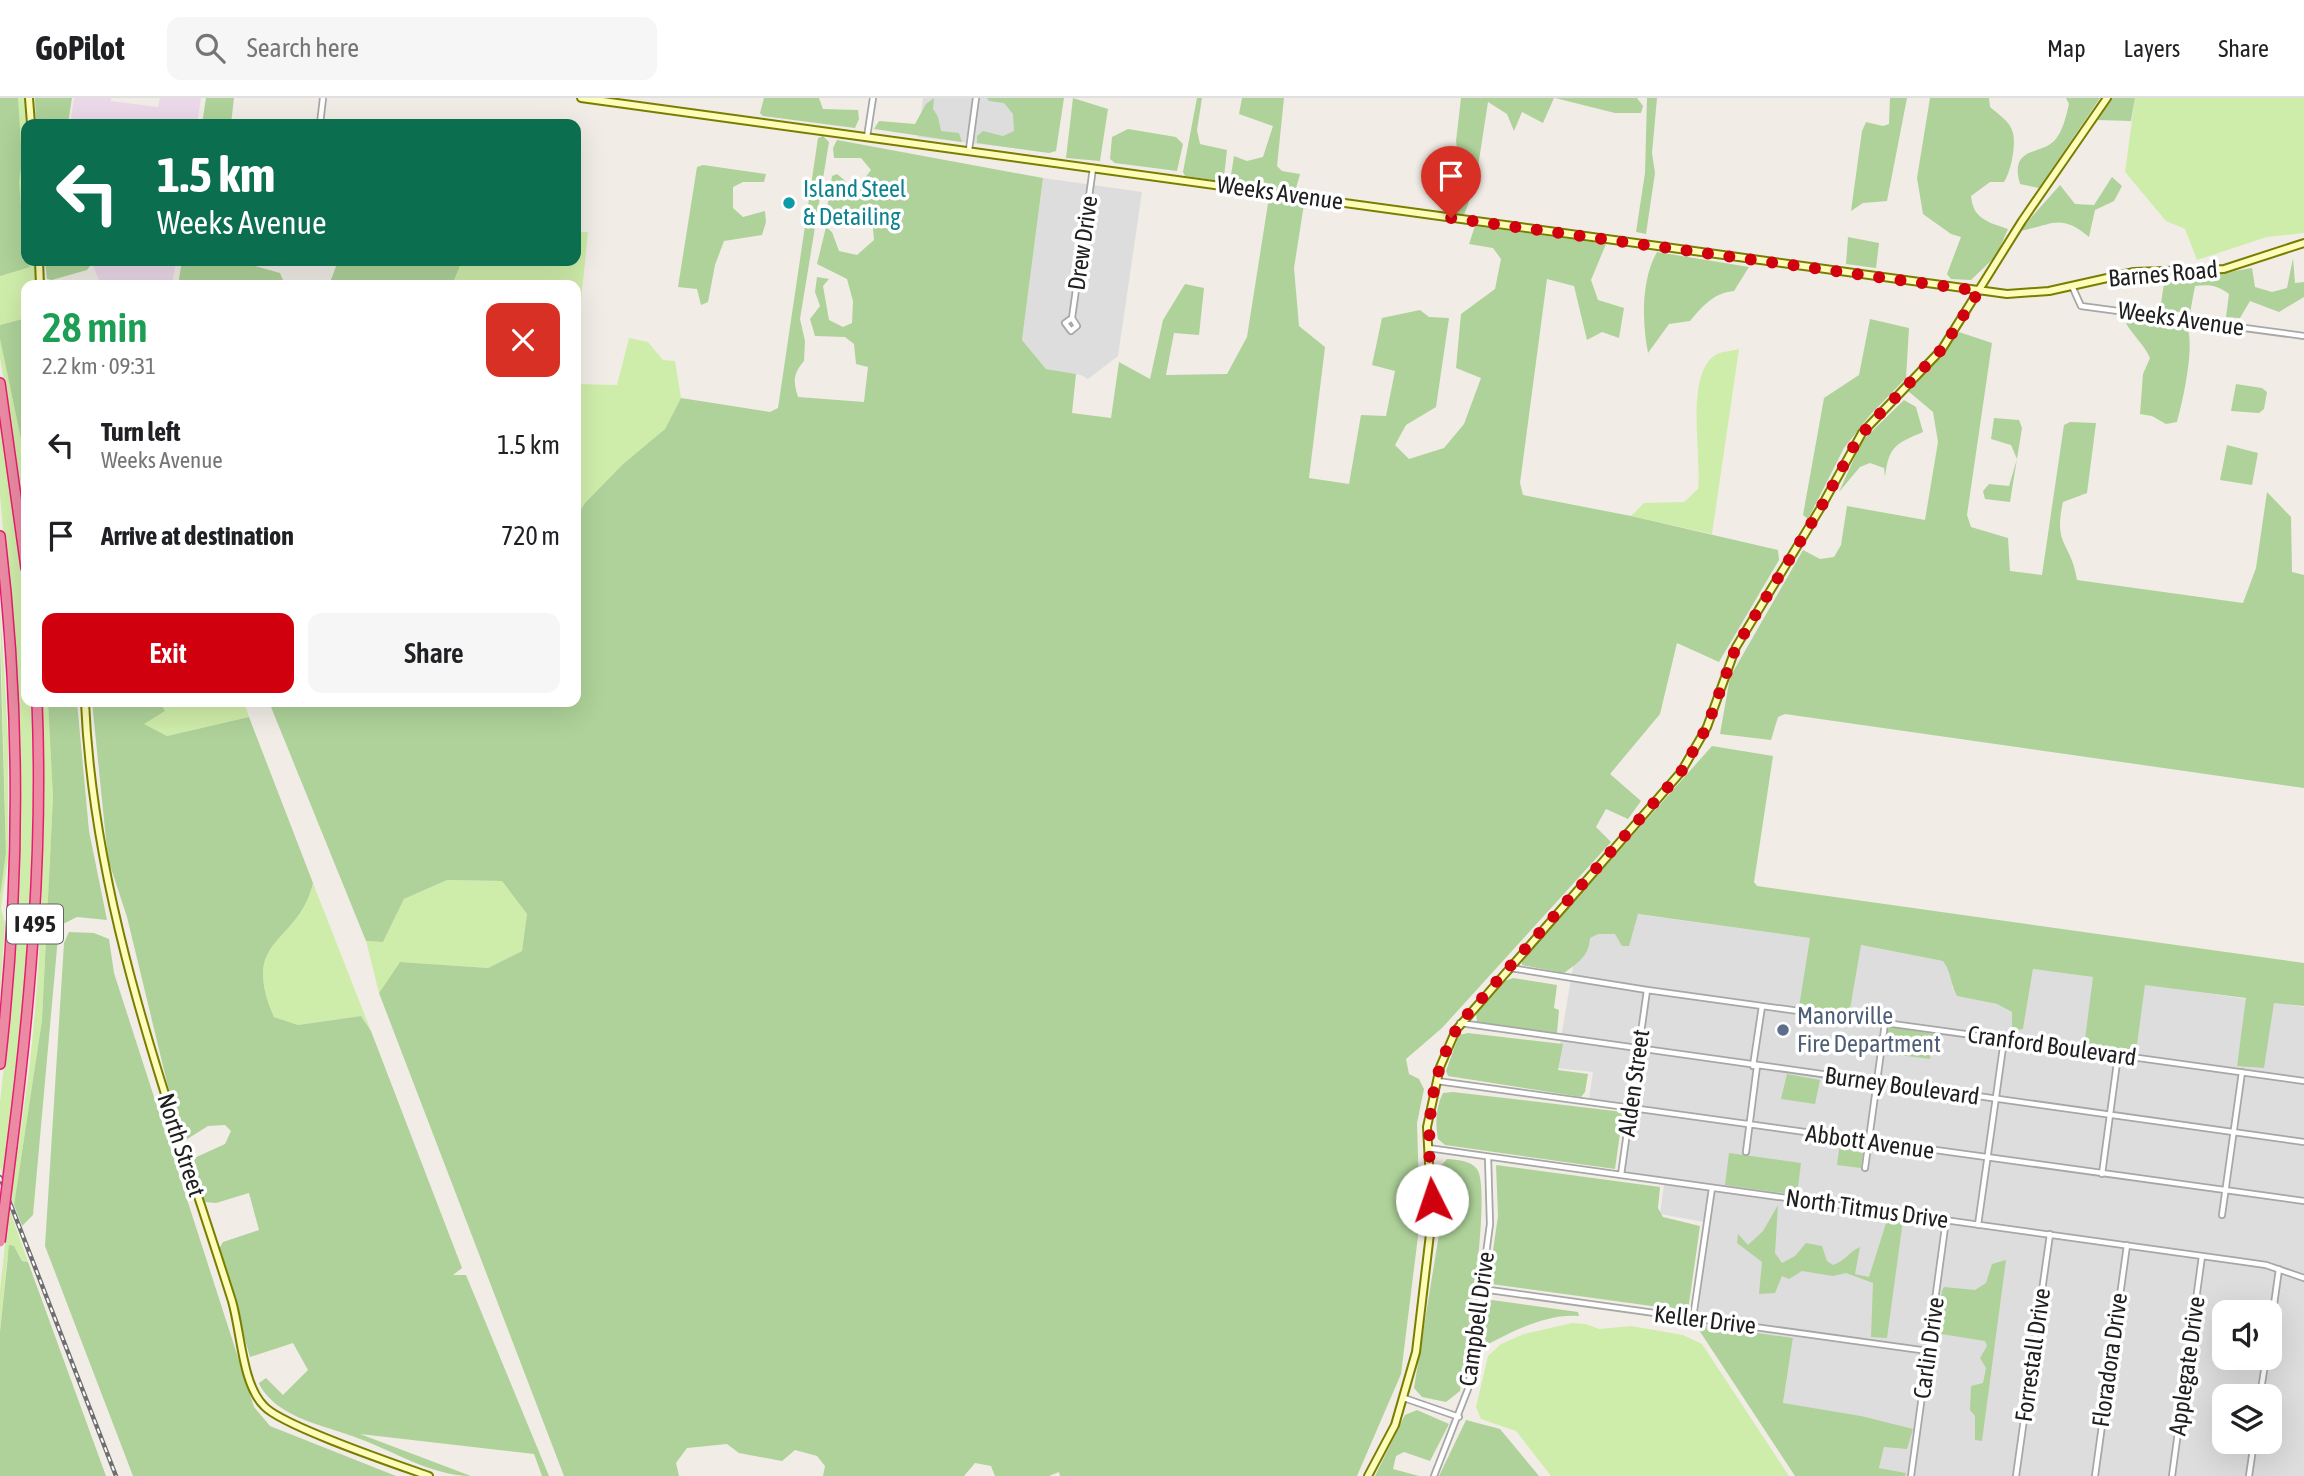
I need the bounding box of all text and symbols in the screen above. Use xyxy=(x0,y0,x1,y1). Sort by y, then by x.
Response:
search box xyxy=(167,17,657,80)
text: GoPilot xyxy=(35,29,125,67)
icon: search xyxy=(191,29,229,67)
text: Search here xyxy=(247,33,359,63)
text: Map xyxy=(2047,35,2086,62)
text: Layers xyxy=(2124,35,2180,62)
text: Share xyxy=(2218,35,2269,62)
text: 1.5 km xyxy=(157,146,275,202)
pin xyxy=(1421,146,1481,218)
icon: left xyxy=(42,147,133,238)
icon: arrive xyxy=(1432,157,1470,195)
street label: Weeks Avenue xyxy=(1215,170,1345,215)
place label: Island Steel & Detailing xyxy=(803,175,907,230)
street label: Drew Drive xyxy=(1062,194,1103,292)
marker: Island Steel & Detailing xyxy=(781,195,797,211)
text: Weeks Avenue xyxy=(157,204,326,241)
street label: Barnes Road xyxy=(2107,255,2219,292)
street label: Weeks Avenue xyxy=(2116,296,2246,341)
text: 28 min xyxy=(42,303,148,351)
button: close xyxy=(486,303,560,377)
text: 2.2 km · 09:31 xyxy=(42,353,156,379)
text: Turn left xyxy=(101,417,181,447)
icon: left xyxy=(42,426,80,464)
text: 1.5 km xyxy=(497,430,560,460)
text: Weeks Avenue xyxy=(101,447,223,473)
icon: arrive xyxy=(42,517,80,555)
text: Arrive at destination xyxy=(101,521,294,551)
text: 720 m xyxy=(501,521,560,551)
button: Exit xyxy=(42,613,294,693)
button: Share xyxy=(308,613,560,693)
road number: I 495 xyxy=(7,904,63,944)
place label: Manorville Fire Department xyxy=(1797,1002,1941,1057)
street label: Cranford Boulevard xyxy=(1966,1020,2138,1071)
marker: Manorville Fire Department xyxy=(1775,1022,1791,1038)
street label: Alden Street xyxy=(1613,1028,1654,1138)
street label: Burney Boulevard xyxy=(1823,1061,1981,1110)
street label: North Street xyxy=(152,1090,211,1200)
street label: Abbott Avenue xyxy=(1804,1119,1936,1164)
position arrow xyxy=(1395,1163,1469,1237)
street label: North Titmus Drive xyxy=(1784,1184,1950,1233)
street label: Campbell Drive xyxy=(1454,1250,1499,1388)
street label: Forrestall Drive xyxy=(2010,1286,2055,1423)
street label: Floradora Drive xyxy=(2087,1291,2132,1429)
street label: Carlin Drive xyxy=(1908,1295,1949,1401)
street label: Applegate Drive xyxy=(2163,1295,2210,1437)
street label: Keller Drive xyxy=(1653,1300,1758,1339)
map controls xyxy=(2212,1300,2282,1454)
button: sound xyxy=(2212,1300,2282,1370)
button: layers xyxy=(2212,1384,2282,1454)

